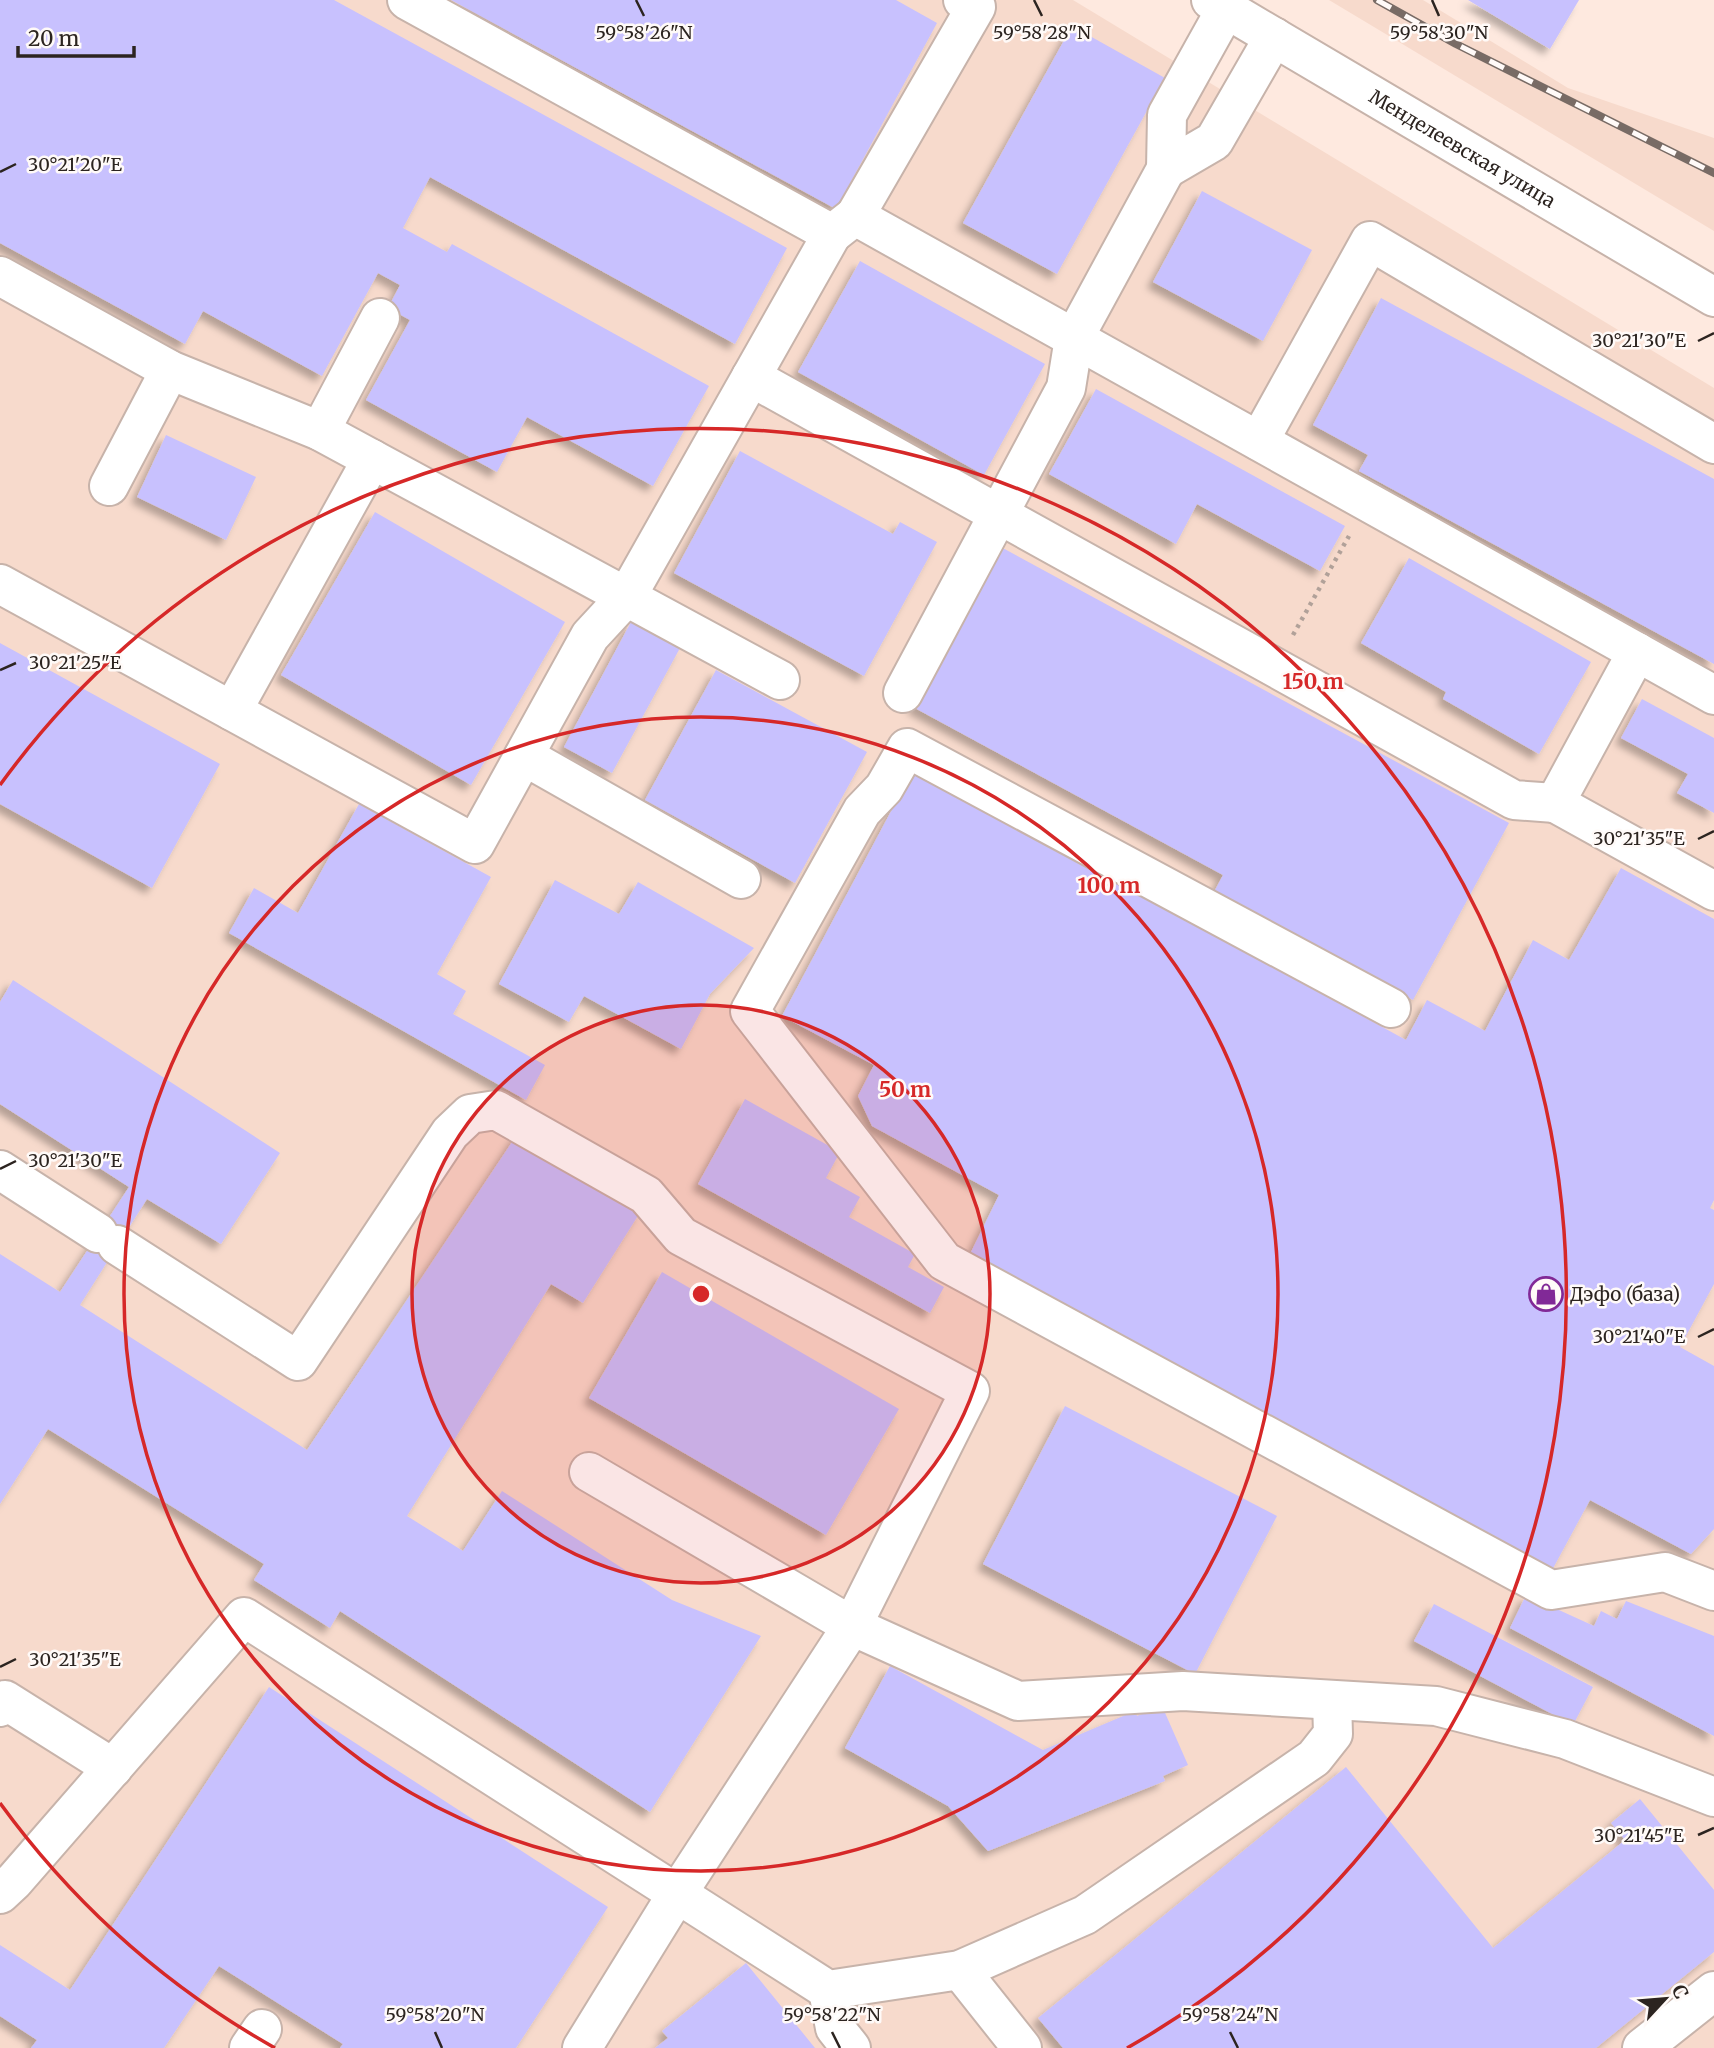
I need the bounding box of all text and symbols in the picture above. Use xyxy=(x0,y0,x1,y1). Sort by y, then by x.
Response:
scale bar xyxy=(18,14,133,58)
text: 59°58'26"N xyxy=(595,21,693,44)
text: 59°58'28"N xyxy=(993,21,1091,44)
text: 59°58'30"N xyxy=(1390,21,1488,44)
text: 20 m xyxy=(28,25,80,52)
street label: Менделеевская улица xyxy=(1365,84,1560,213)
text: 30°21'20"E xyxy=(28,153,123,176)
text: 30°21'30"E xyxy=(1592,329,1686,352)
text: 30°21'25"E xyxy=(29,651,122,674)
text: 150 m xyxy=(1282,668,1344,695)
text: 30°21'35"E xyxy=(1593,827,1685,850)
text: 100 m xyxy=(1078,872,1140,899)
text: 50 m xyxy=(879,1076,931,1103)
text: 30°21'30"E xyxy=(28,1149,122,1172)
shop icon: Дэфо (база) xyxy=(1527,1275,1565,1313)
centre of rings xyxy=(689,1282,713,1306)
place label: Дэфо (база) xyxy=(1570,1282,1680,1306)
text: 30°21'40"E xyxy=(1593,1325,1686,1348)
text: 30°21'35"E xyxy=(29,1648,121,1671)
text: 30°21'45"E xyxy=(1594,1824,1684,1847)
north arrow xyxy=(1630,1964,1700,2034)
text: С xyxy=(1667,1981,1694,2002)
text: 59°58'20"N xyxy=(386,2003,484,2026)
text: 59°58'22"N xyxy=(783,2003,881,2026)
text: 59°58'24"N xyxy=(1182,2003,1278,2026)

